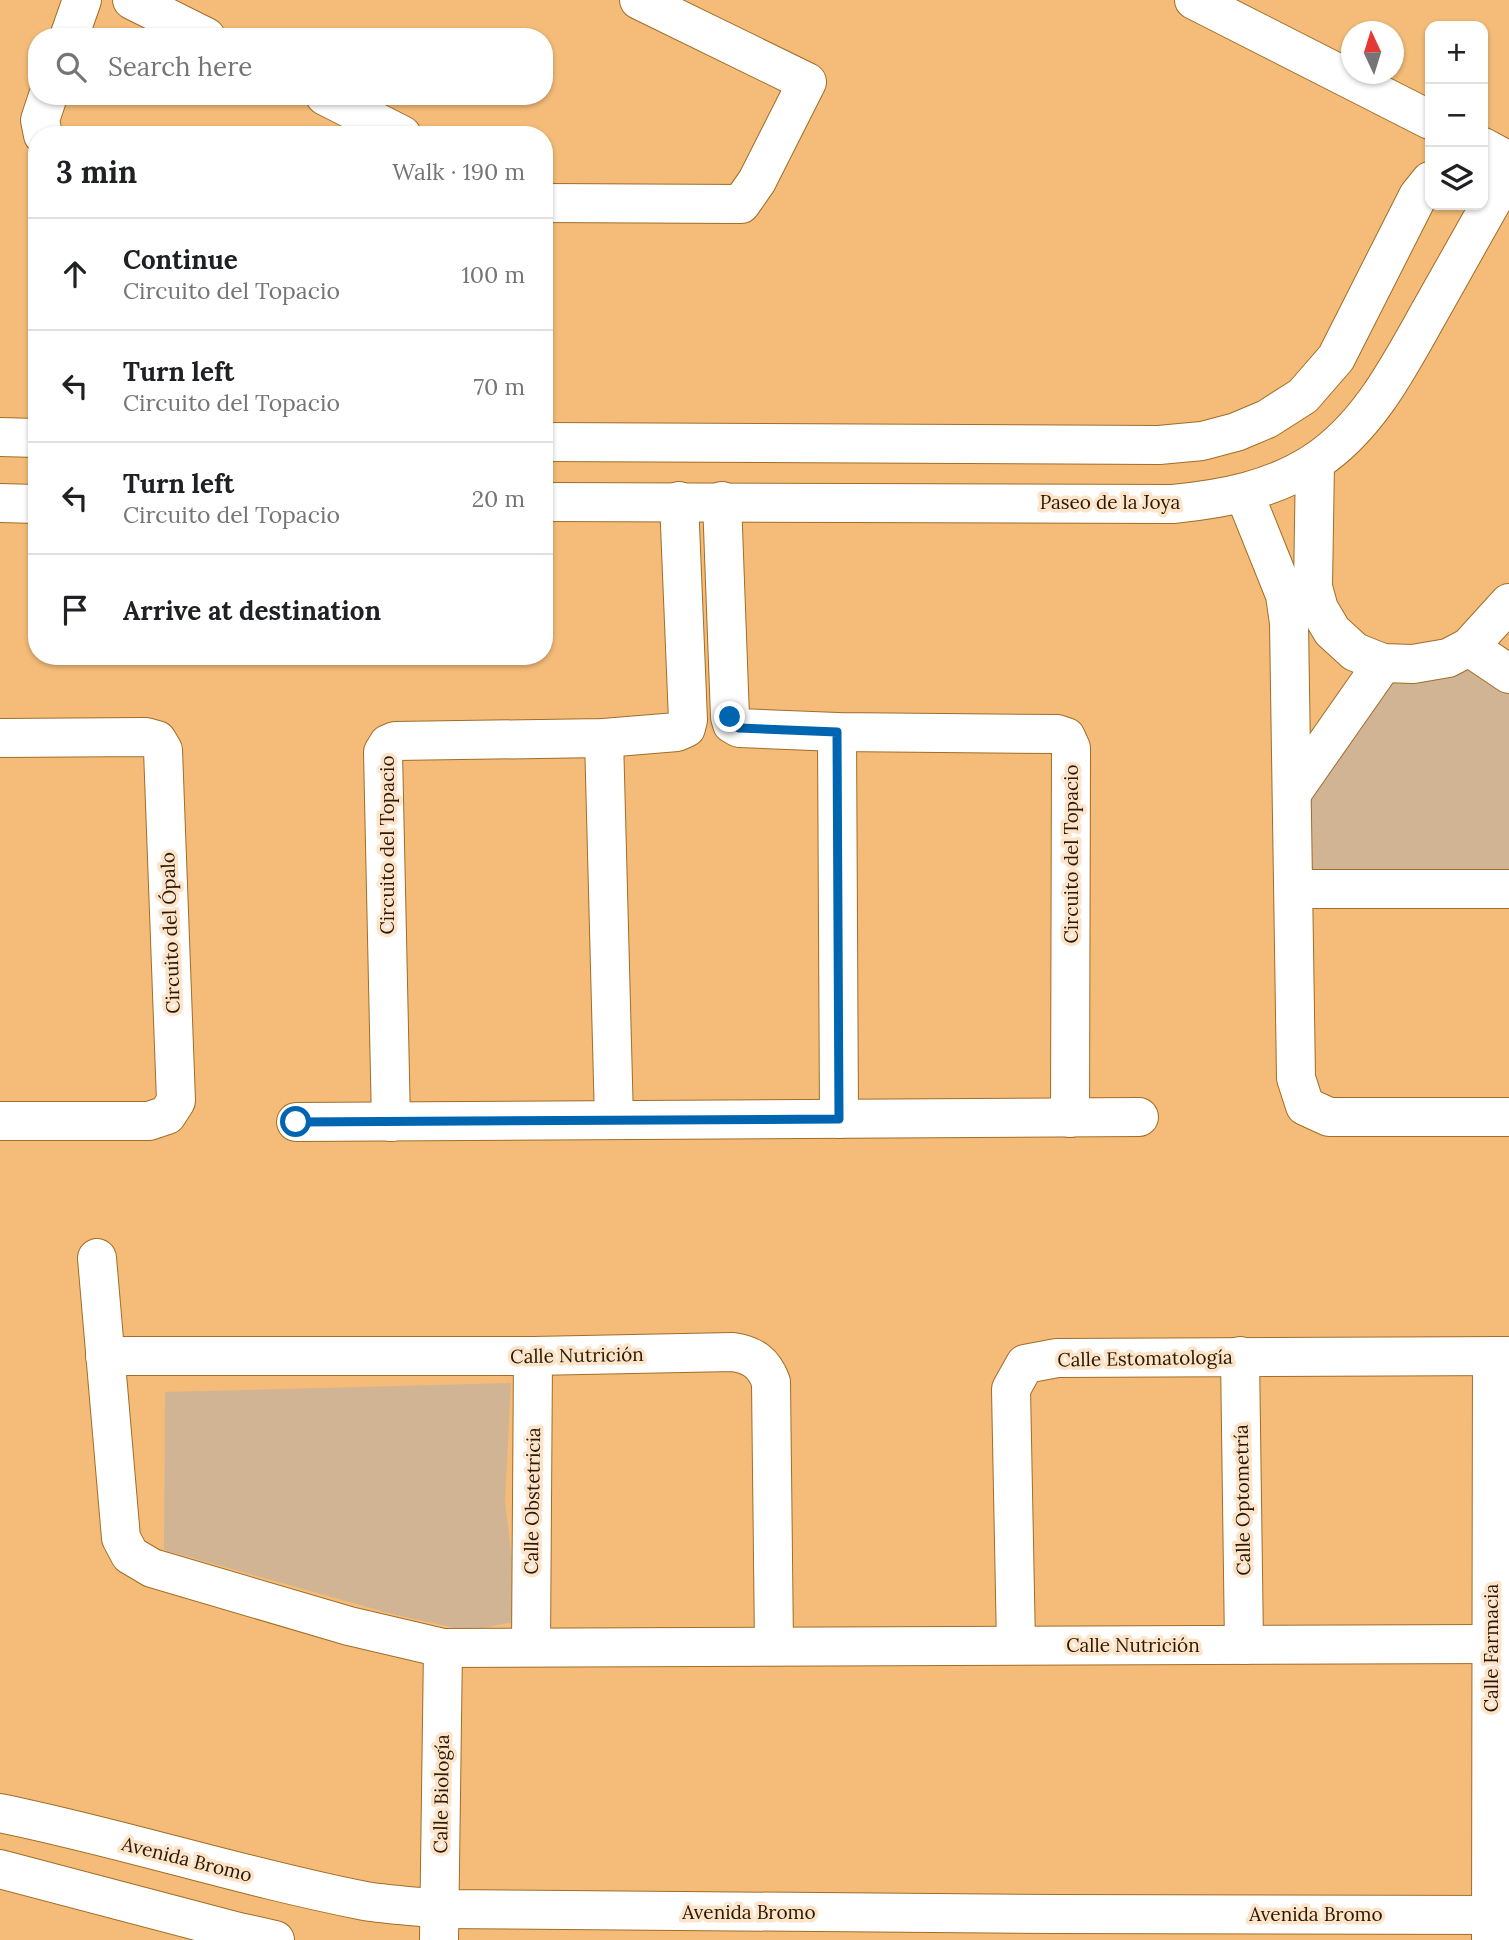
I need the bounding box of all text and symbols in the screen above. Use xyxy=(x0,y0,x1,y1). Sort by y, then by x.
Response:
north arrow xyxy=(1341,21,1404,84)
map controls xyxy=(1425,21,1488,210)
button: + xyxy=(1425,21,1488,84)
search box xyxy=(28,28,553,105)
icon: search xyxy=(52,48,90,86)
text: Search here xyxy=(108,50,252,83)
button: − xyxy=(1425,84,1488,147)
button: layers xyxy=(1425,147,1488,210)
text: 3 min xyxy=(56,153,137,191)
text: Walk · 190 m xyxy=(392,157,525,186)
text: Continue xyxy=(123,243,238,276)
icon: ahead xyxy=(56,255,94,293)
text: 100 m xyxy=(461,260,525,289)
text: Circuito del Topacio xyxy=(123,276,340,305)
text: Turn left xyxy=(123,355,234,388)
icon: left xyxy=(56,367,94,405)
text: 70 m xyxy=(474,372,525,401)
text: Circuito del Topacio xyxy=(123,388,340,417)
text: Turn left xyxy=(123,467,234,500)
icon: left xyxy=(56,479,94,517)
text: 20 m xyxy=(472,484,525,513)
street label: Paseo de la Joya xyxy=(1040,490,1181,514)
text: Circuito del Topacio xyxy=(123,500,340,529)
icon: arrive xyxy=(56,591,94,629)
text: Arrive at destination xyxy=(123,594,381,627)
route end xyxy=(714,701,745,732)
street label: Circuito del Topacio xyxy=(375,755,399,935)
street label: Circuito del Topacio xyxy=(1059,764,1083,944)
street label: Circuito del Ópalo xyxy=(155,852,185,1014)
route start xyxy=(280,1106,311,1137)
street label: Calle Nutrición xyxy=(510,1342,644,1368)
street label: Calle Estomatología xyxy=(1057,1344,1233,1372)
street label: Calle Optometría xyxy=(1229,1424,1255,1576)
street label: Calle Obstetricia xyxy=(519,1427,545,1575)
street label: Calle Farmacia xyxy=(1479,1584,1503,1712)
street label: Calle Nutrición xyxy=(1066,1633,1200,1657)
street label: Calle Biología xyxy=(428,1734,454,1854)
street label: Avenida Bromo xyxy=(118,1831,255,1887)
street label: Avenida Bromo xyxy=(681,1900,816,1924)
street label: Avenida Bromo xyxy=(1248,1902,1383,1926)

